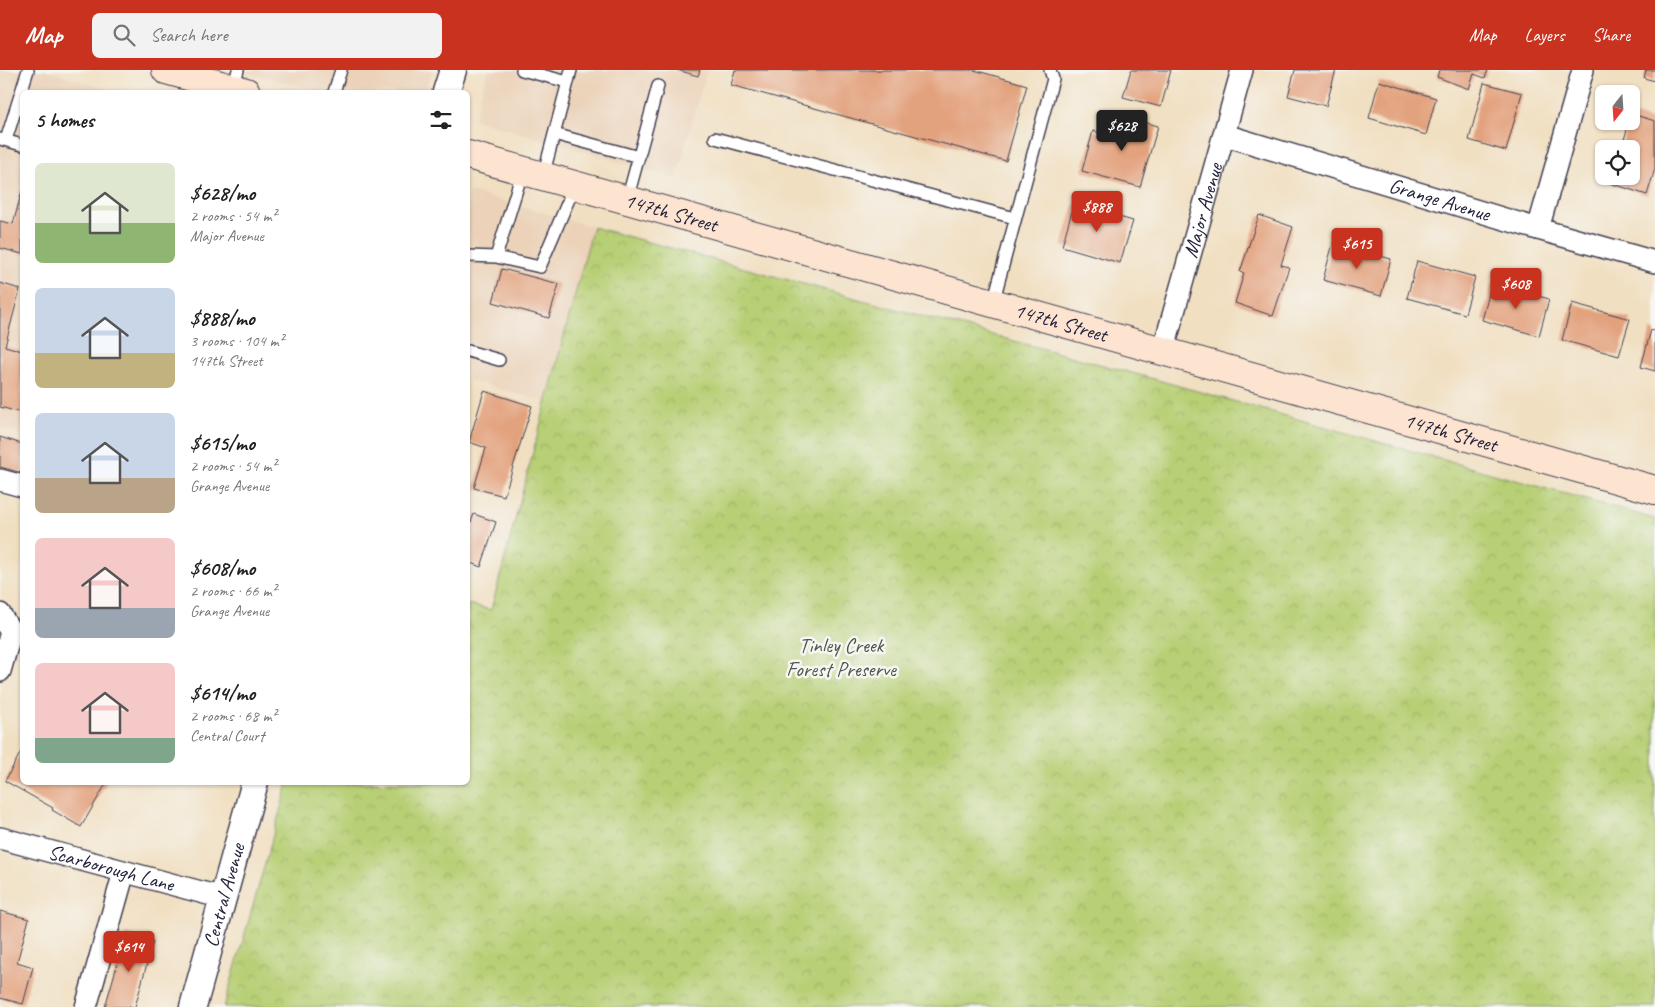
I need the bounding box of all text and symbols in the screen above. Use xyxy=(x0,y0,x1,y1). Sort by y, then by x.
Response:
search box xyxy=(92,13,442,58)
text: Map xyxy=(25,20,62,50)
icon: search xyxy=(110,21,138,49)
text: Search here xyxy=(150,23,228,47)
text: Map xyxy=(1469,24,1497,46)
text: Layers xyxy=(1525,24,1564,46)
text: Share xyxy=(1592,24,1630,46)
north arrow xyxy=(1595,85,1640,130)
map controls xyxy=(1595,85,1640,185)
icon: filters xyxy=(427,106,455,134)
text: 5 homes xyxy=(35,107,94,133)
pin: $628 xyxy=(1092,109,1152,152)
text: $628 xyxy=(1107,116,1137,136)
button: locate xyxy=(1595,140,1640,185)
street label: Major Avenue xyxy=(1177,159,1228,261)
street label: Grange Avenue xyxy=(1386,172,1494,227)
text: $628/mo xyxy=(190,180,255,206)
icon: home xyxy=(75,183,135,243)
street label: 147th Street xyxy=(622,187,722,238)
pin: $888 xyxy=(1067,190,1127,233)
text: $888 xyxy=(1083,197,1111,217)
text: 2 rooms · 54 m² xyxy=(190,206,276,226)
text: Major Avenue xyxy=(190,226,264,246)
pin: $615 xyxy=(1327,228,1387,270)
text: $615 xyxy=(1343,234,1371,254)
pin: $608 xyxy=(1486,268,1546,310)
text: $608 xyxy=(1501,274,1531,294)
street label: 147th Street xyxy=(1011,297,1112,348)
text: $888/mo xyxy=(190,305,255,331)
icon: home xyxy=(75,308,135,368)
text: 3 rooms · 104 m² xyxy=(190,331,284,351)
text: 147th Street xyxy=(190,351,263,371)
street label: 147th Street xyxy=(1401,407,1502,458)
text: $615/mo xyxy=(190,430,255,456)
icon: home xyxy=(75,433,135,493)
text: 2 rooms · 54 m² xyxy=(190,456,276,476)
text: Grange Avenue xyxy=(190,476,269,496)
text: $608/mo xyxy=(190,555,255,581)
icon: home xyxy=(75,558,135,618)
text: 2 rooms · 66 m² xyxy=(190,581,276,601)
text: Grange Avenue xyxy=(190,601,269,621)
park label: Tinley Creek Forest Preserve xyxy=(786,632,897,682)
text: $614/mo xyxy=(190,680,255,706)
icon: home xyxy=(75,683,135,743)
text: 2 rooms · 68 m² xyxy=(190,706,276,726)
text: Central Court xyxy=(190,726,264,746)
street label: Scarborough Lane xyxy=(45,839,178,898)
street label: Central Avenue xyxy=(197,839,251,950)
pin: $614 xyxy=(99,930,159,973)
text: $614 xyxy=(114,937,144,957)

